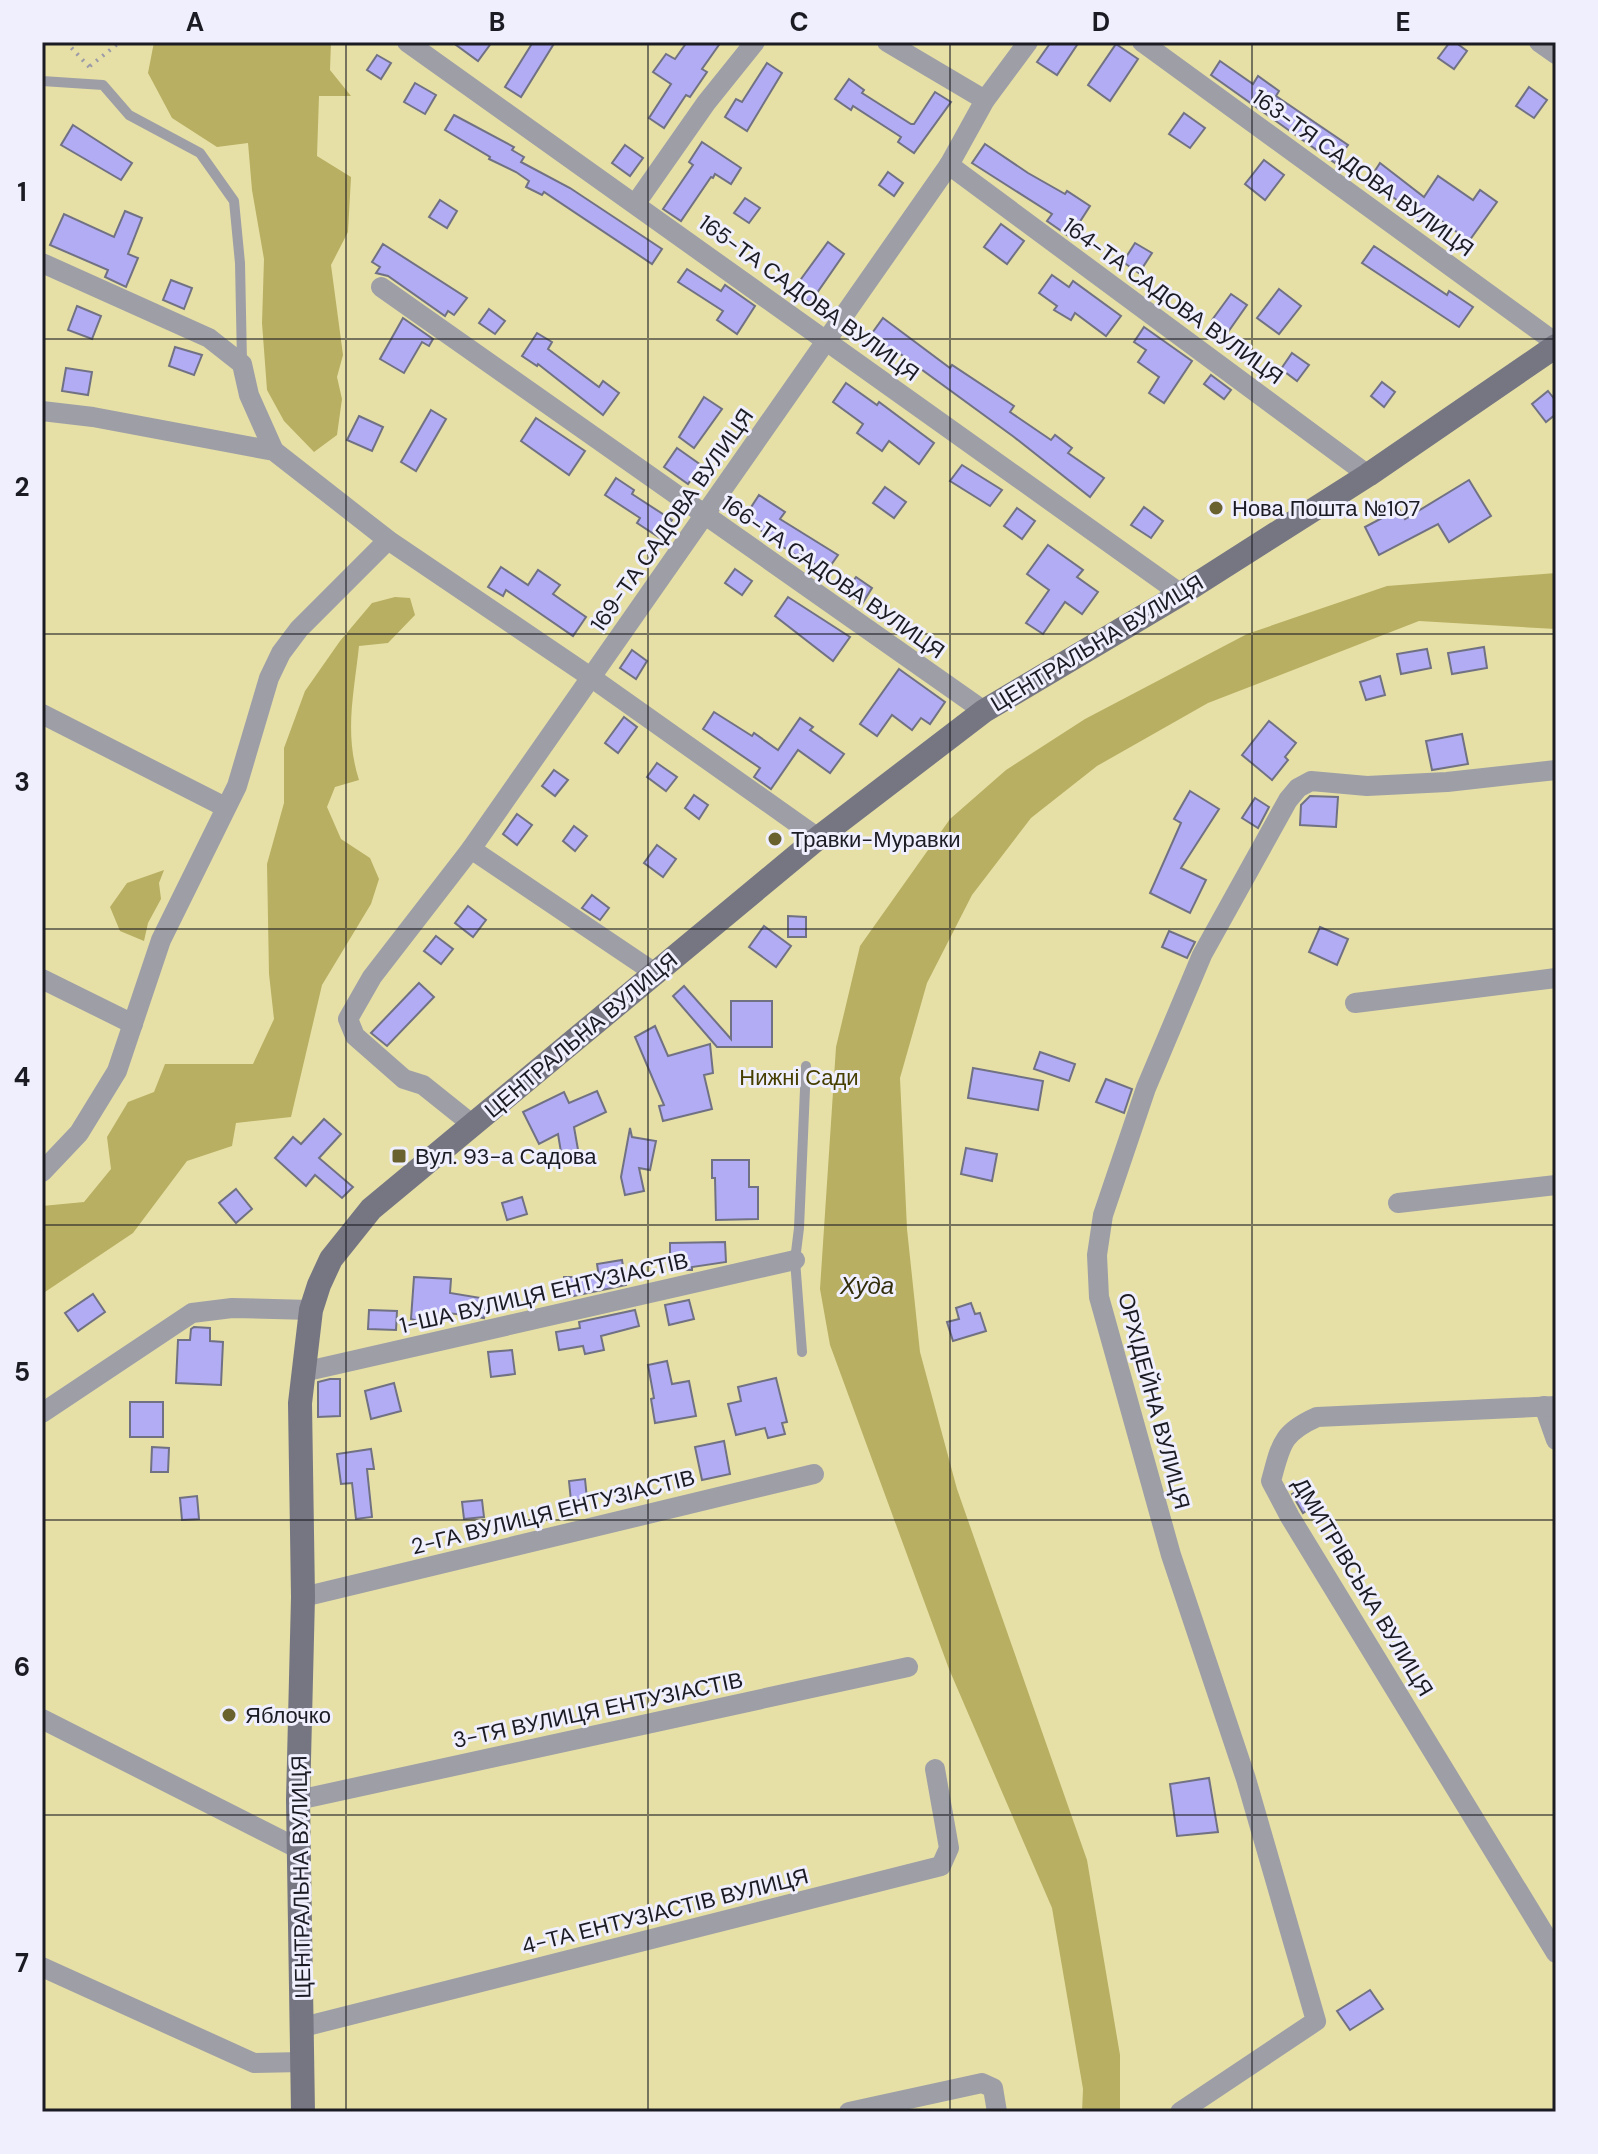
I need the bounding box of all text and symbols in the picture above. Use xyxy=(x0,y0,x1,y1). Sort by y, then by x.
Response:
text: A xyxy=(186,5,204,39)
text: B xyxy=(489,5,505,39)
text: C xyxy=(789,5,809,39)
text: D xyxy=(1092,5,1110,39)
text: E xyxy=(1395,5,1411,39)
street label: 163-ТЯ САДОВА ВУЛИЦЯ xyxy=(1246,83,1480,263)
text: 1 xyxy=(17,175,27,209)
street label: 165-ТА САДОВА ВУЛИЦЯ xyxy=(693,208,925,388)
street label: 164-ТА САДОВА ВУЛИЦЯ xyxy=(1057,211,1289,391)
street label: 169-ТА САДОВА ВУЛИЦЯ xyxy=(584,403,760,637)
text: 2 xyxy=(14,470,30,504)
street label: 166-ТА САДОВА ВУЛИЦЯ xyxy=(716,489,950,665)
place label: Нова Пошта №107 xyxy=(1232,494,1420,523)
marker: Нова Пошта №107 xyxy=(1207,499,1225,517)
street label: ЦЕНТРАЛЬНА ВУЛИЦЯ xyxy=(985,568,1209,718)
text: 3 xyxy=(14,765,30,799)
place label: Травки-Муравки xyxy=(791,825,961,854)
marker: Травки-Муравки xyxy=(766,830,784,848)
street label: ЦЕНТРАЛЬНА ВУЛИЦЯ xyxy=(478,946,684,1124)
text: 4 xyxy=(14,1060,30,1094)
park label: Нижні Сади xyxy=(739,1063,859,1092)
place label: Вул. 93-а Садова xyxy=(415,1142,597,1171)
marker: Вул. 93-а Садова xyxy=(390,1147,408,1165)
street label: 1-ША ВУЛИЦЯ ЕНТУЗІАСТІВ xyxy=(397,1246,691,1340)
water label: Худа xyxy=(839,1270,894,1301)
street label: ОРХІДЕЙНА ВУЛИЦЯ xyxy=(1111,1290,1197,1512)
text: 5 xyxy=(14,1355,30,1389)
street label: 2-ГА ВУЛИЦЯ ЕНТУЗІАСТІВ xyxy=(408,1463,698,1561)
street label: ДМИТРІВСЬКА ВУЛИЦЯ xyxy=(1286,1472,1440,1702)
text: 6 xyxy=(14,1650,30,1684)
street label: 3-ТЯ ВУЛИЦЯ ЕНТУЗІАСТІВ xyxy=(450,1665,746,1755)
place label: Яблочко xyxy=(245,1701,331,1730)
marker: Яблочко xyxy=(220,1706,238,1724)
street label: ЦЕНТРАЛЬНА ВУЛИЦЯ xyxy=(284,1755,318,1999)
street label: 4-ТА ЕНТУЗІАСТІВ ВУЛИЦЯ xyxy=(519,1861,811,1961)
text: 7 xyxy=(15,1946,29,1980)

